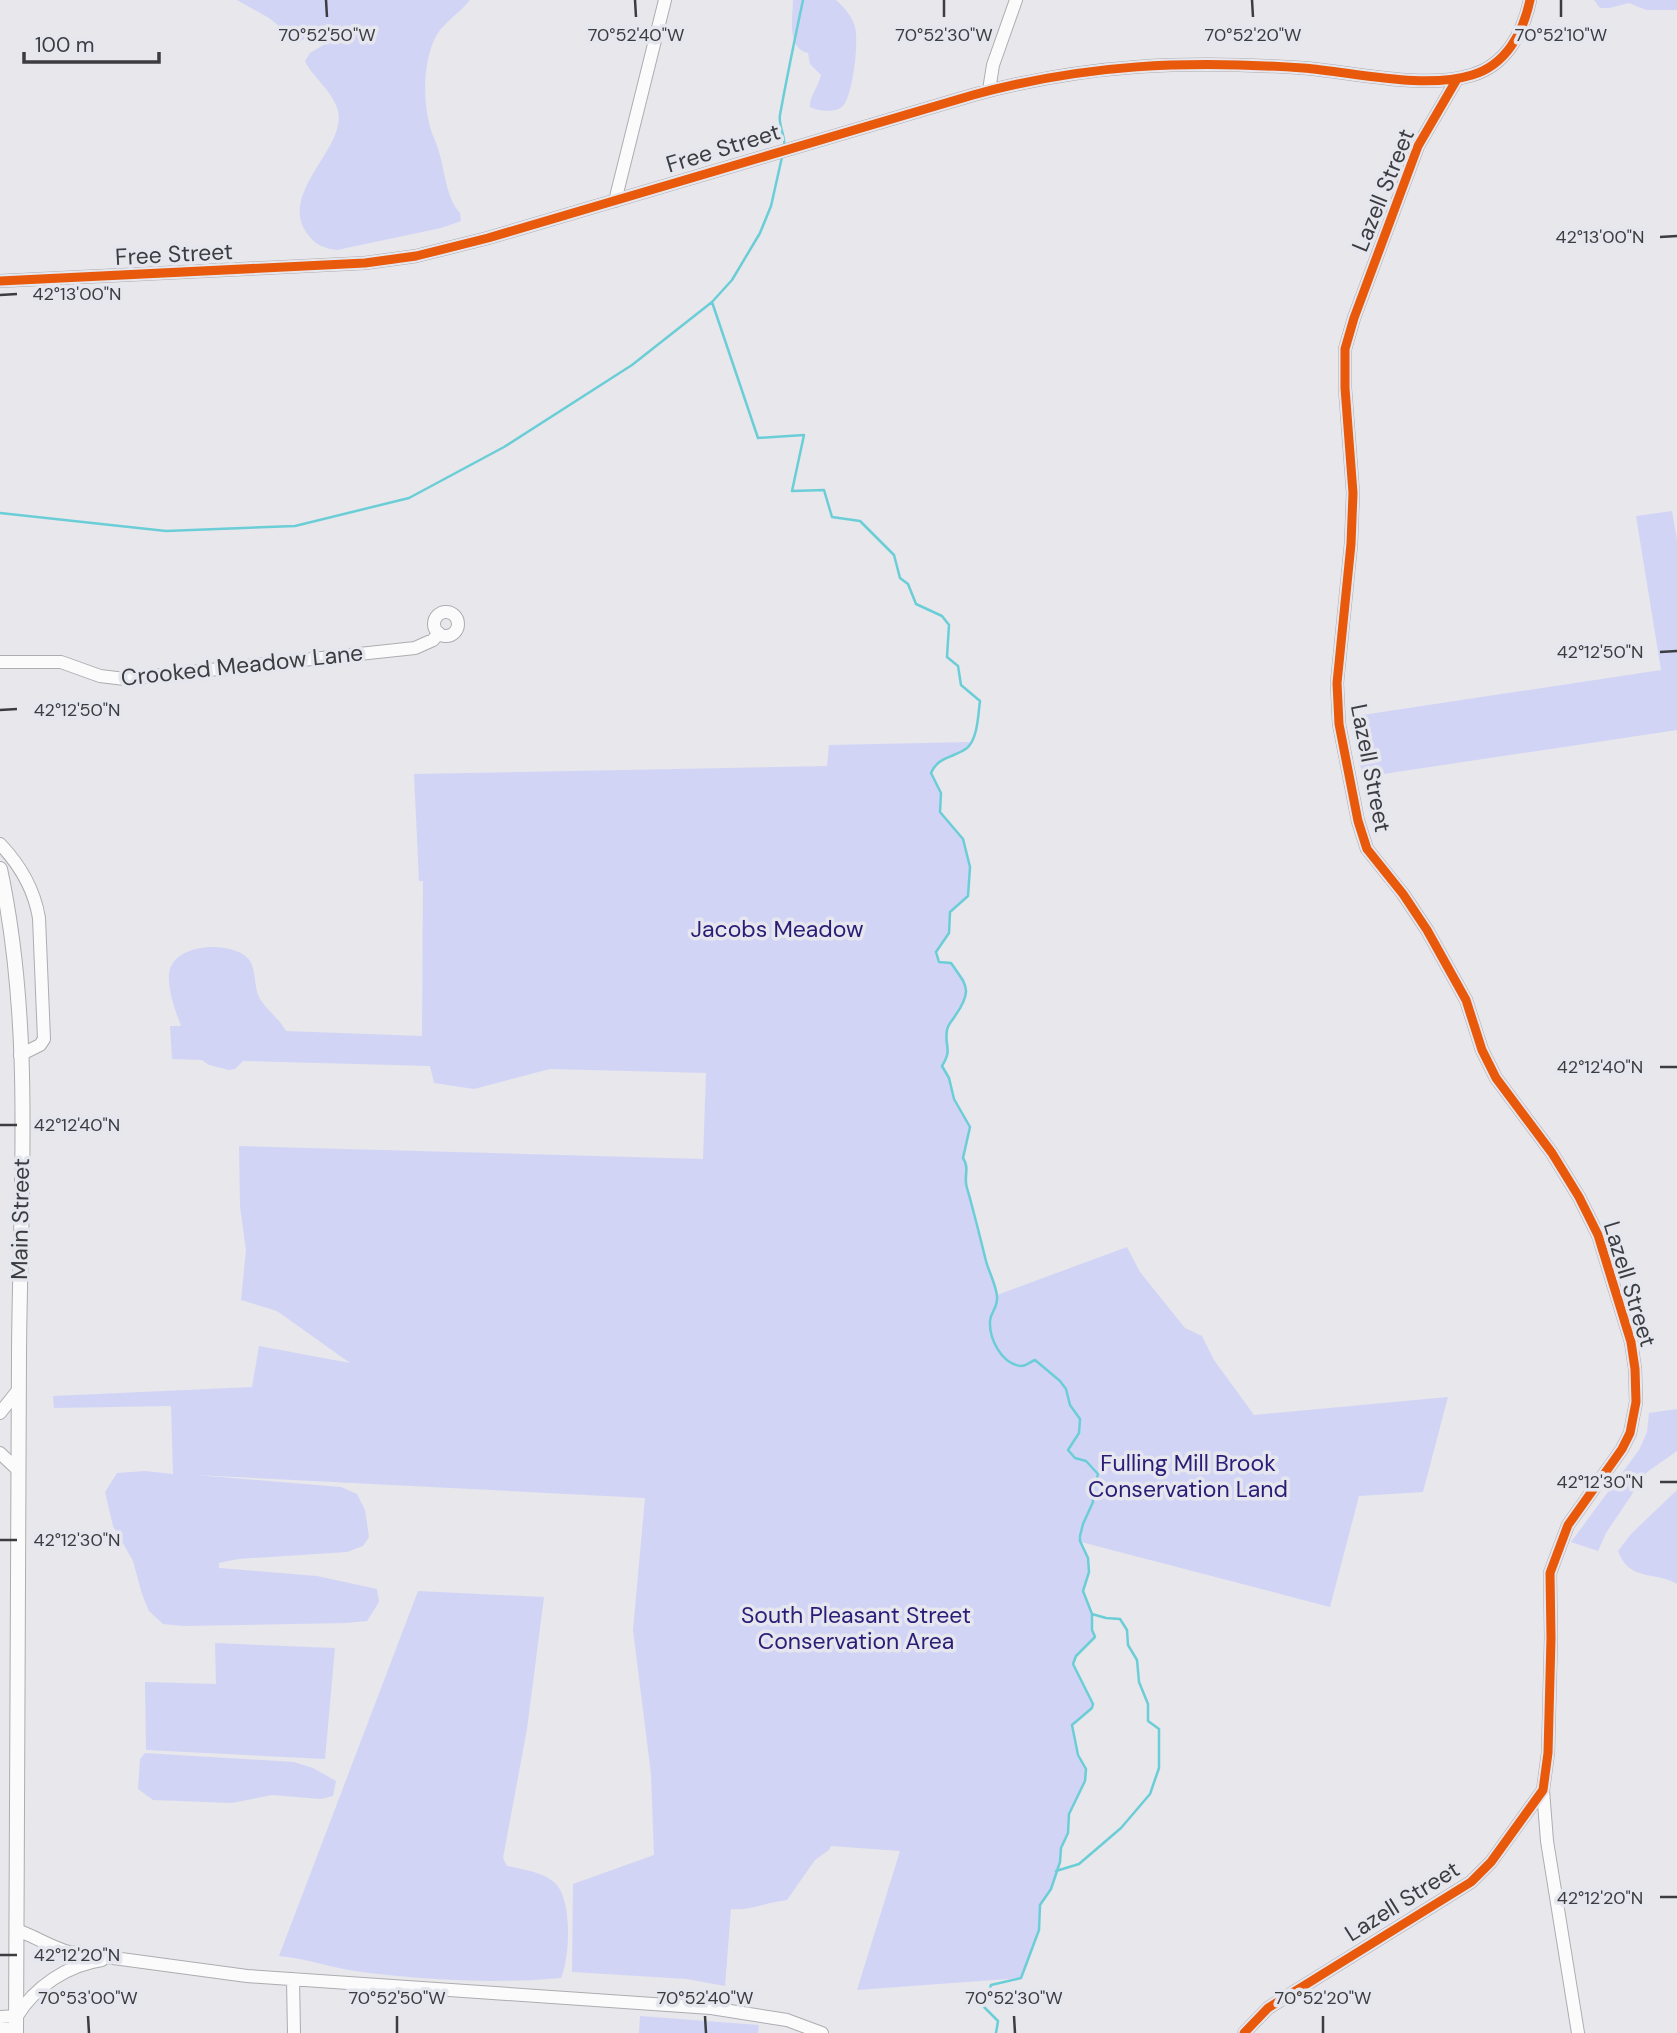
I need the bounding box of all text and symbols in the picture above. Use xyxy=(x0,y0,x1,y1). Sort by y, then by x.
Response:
scale bar xyxy=(24,21,159,65)
text: 70°52'50"W xyxy=(278,23,376,47)
text: 70°52'40"W xyxy=(588,23,684,47)
text: 70°52'30"W xyxy=(895,23,993,47)
text: 70°52'20"W xyxy=(1205,23,1301,47)
text: 70°52'10"W xyxy=(1515,23,1607,47)
text: 100 m xyxy=(35,31,95,59)
street label: Free Street xyxy=(662,116,784,180)
street label: Lazell Street xyxy=(1345,124,1421,256)
text: 42°13'00"N xyxy=(1556,225,1644,249)
street label: Free Street xyxy=(114,236,234,272)
text: 42°13'00"N xyxy=(33,282,121,306)
street label: Crooked Meadow Lane xyxy=(119,637,365,693)
text: 42°12'50"N xyxy=(1557,640,1643,664)
text: 42°12'50"N xyxy=(34,698,120,722)
street label: Lazell Street xyxy=(1344,701,1398,835)
park label: Jacobs Meadow xyxy=(691,914,863,944)
text: 42°12'40"N xyxy=(1557,1055,1643,1079)
text: 42°12'40"N xyxy=(34,1113,120,1137)
street label: Main Street xyxy=(4,1158,36,1280)
street label: Lazell Street xyxy=(1597,1218,1663,1350)
park label: Fulling Mill Brook Conservation Land xyxy=(1088,1448,1288,1504)
text: 42°12'30"N xyxy=(1557,1470,1643,1494)
text: 42°12'30"N xyxy=(34,1528,120,1552)
park label: South Pleasant Street Conservation Area xyxy=(741,1600,971,1656)
street label: Lazell Street xyxy=(1339,1854,1465,1948)
text: 42°12'20"N xyxy=(1557,1886,1643,1910)
text: 42°12'20"N xyxy=(34,1943,120,1967)
text: 70°53'00"W xyxy=(38,1986,138,2010)
text: 70°52'50"W xyxy=(348,1986,446,2010)
text: 70°52'40"W xyxy=(657,1986,753,2010)
text: 70°52'30"W xyxy=(965,1986,1063,2010)
text: 70°52'20"W xyxy=(1275,1986,1371,2010)

